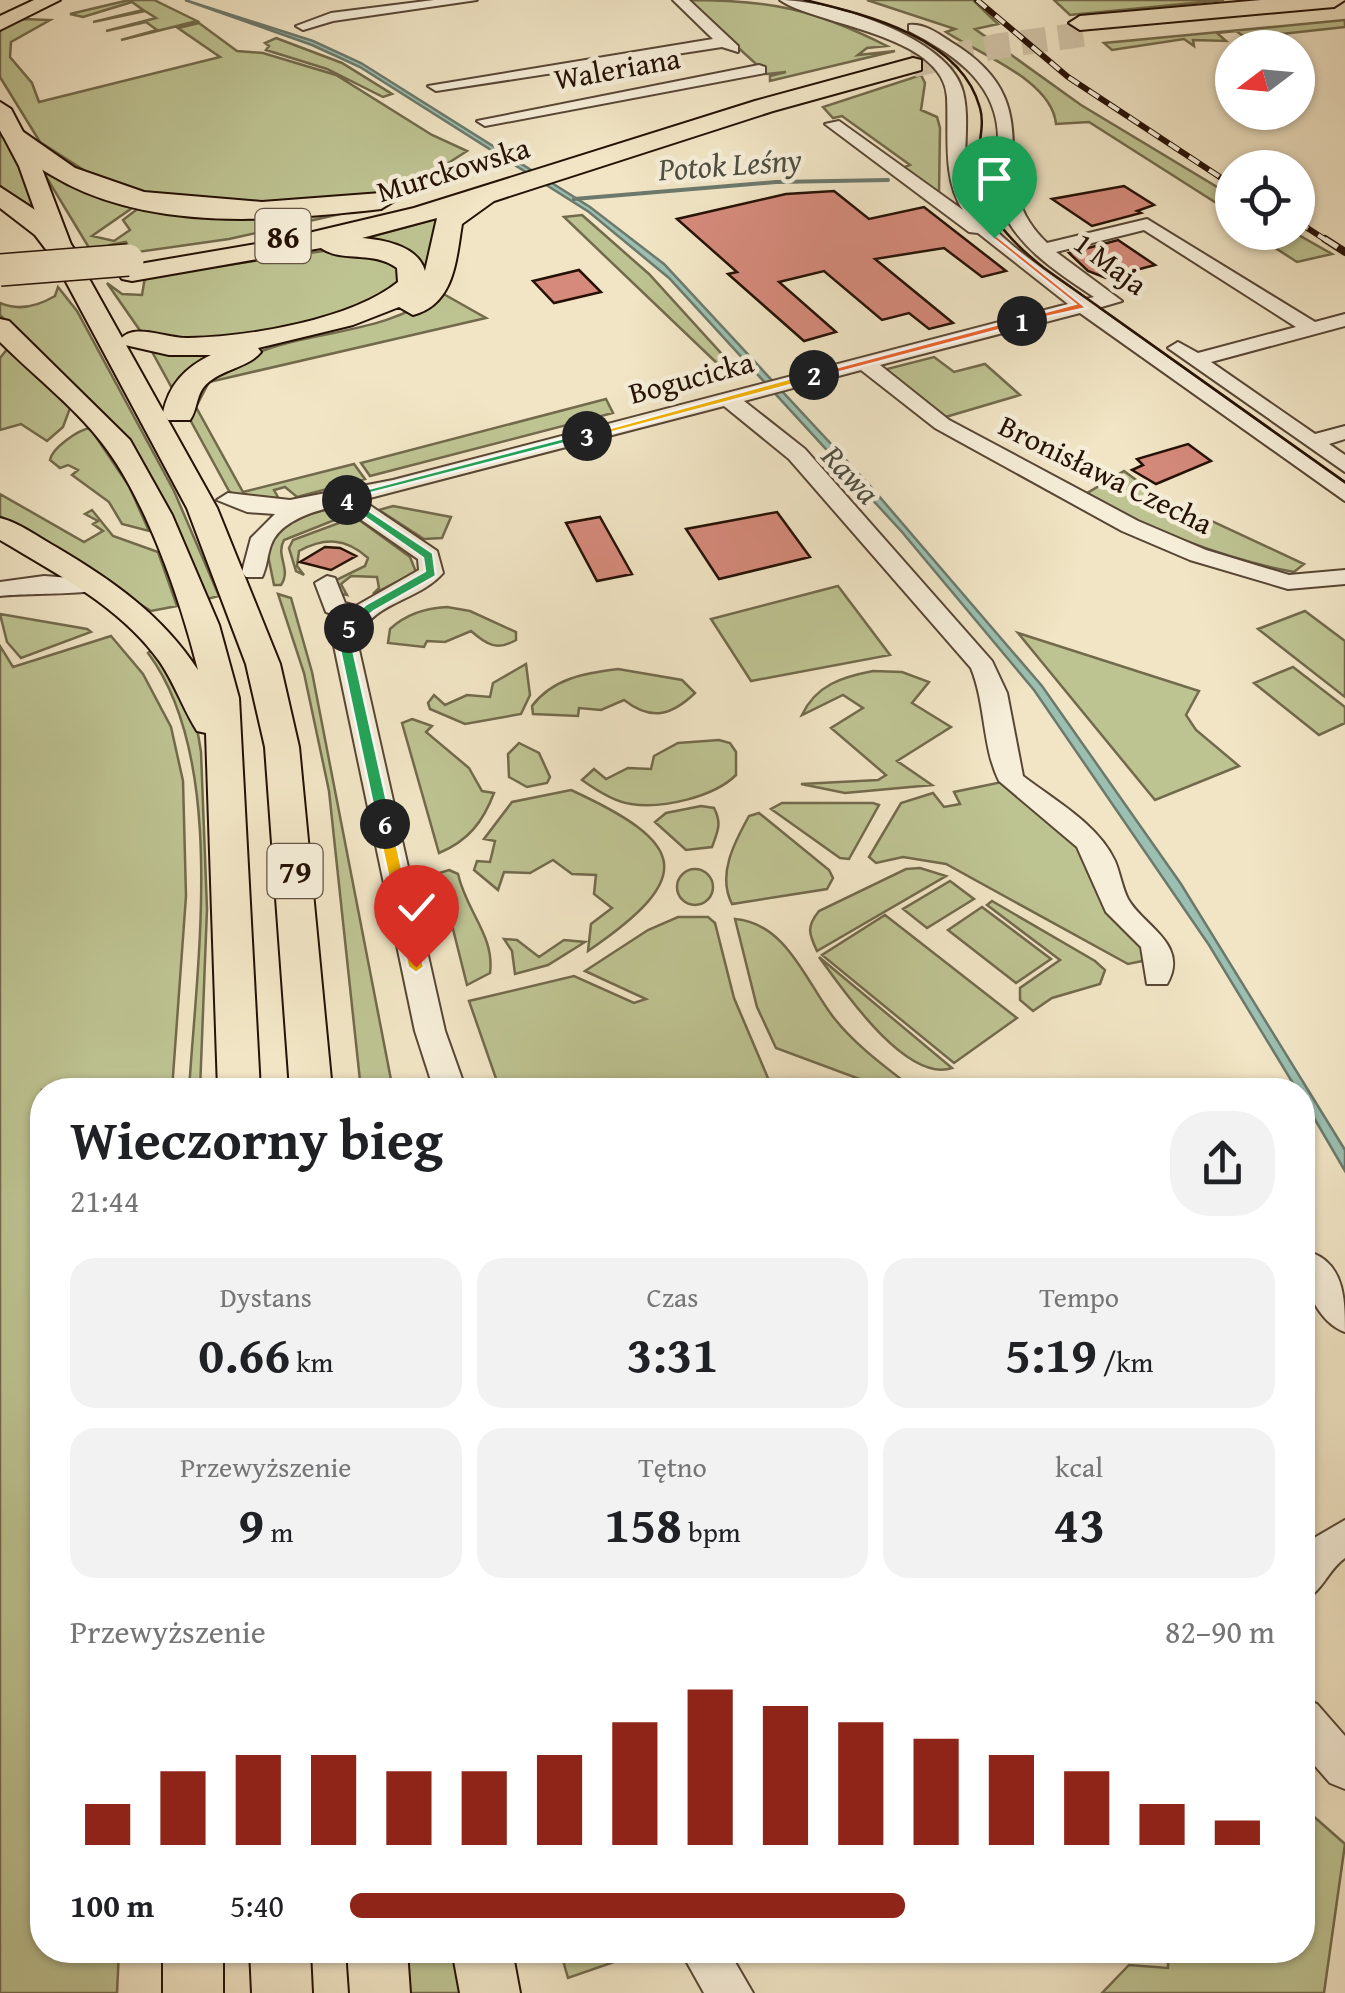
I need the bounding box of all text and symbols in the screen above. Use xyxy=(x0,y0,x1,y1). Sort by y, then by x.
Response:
north arrow xyxy=(1215,30,1315,130)
map controls xyxy=(1215,30,1315,250)
street label: Waleriana xyxy=(551,35,683,101)
street label: Murckowska xyxy=(371,125,535,213)
water label: Potok Leśny xyxy=(656,136,804,193)
pin xyxy=(952,136,1037,239)
button: locate xyxy=(1215,150,1315,250)
icon: arrive xyxy=(967,151,1022,206)
road number: 86 xyxy=(256,209,310,263)
street label: 1 Maja xyxy=(1065,221,1157,305)
pin: 1 xyxy=(997,296,1047,346)
text: 1 xyxy=(1015,300,1029,341)
street label: Bogucicka xyxy=(624,339,758,415)
pin: 2 xyxy=(789,350,839,400)
text: 2 xyxy=(807,354,821,395)
street label: Bronisława Czecha xyxy=(992,403,1220,545)
pin: 3 xyxy=(562,411,612,461)
text: 3 xyxy=(580,415,594,456)
water label: Rawa xyxy=(810,433,891,515)
pin: 4 xyxy=(322,475,372,525)
text: 4 xyxy=(340,479,354,520)
pin: 5 xyxy=(324,603,374,653)
text: 5 xyxy=(342,607,356,648)
pin: 6 xyxy=(360,799,410,849)
text: 6 xyxy=(378,803,392,844)
road number: 79 xyxy=(268,844,322,898)
pin xyxy=(374,865,459,968)
icon: check xyxy=(389,880,444,935)
text: Wieczorny bieg xyxy=(70,1099,443,1179)
button: share xyxy=(1170,1111,1275,1216)
text: 21:44 xyxy=(70,1177,139,1224)
text: Dystans xyxy=(220,1276,312,1317)
text: Czas xyxy=(647,1276,698,1317)
text: Tempo xyxy=(1039,1276,1119,1317)
text: 0.66 xyxy=(198,1317,290,1390)
text: 3:31 xyxy=(627,1317,718,1390)
text: 5:19 xyxy=(1005,1317,1097,1390)
text: km xyxy=(290,1341,333,1382)
text: /km xyxy=(1097,1341,1153,1382)
text: Przewyższenie xyxy=(180,1446,351,1487)
text: Tętno xyxy=(638,1446,707,1487)
text: kcal xyxy=(1055,1446,1103,1487)
text: 9 xyxy=(238,1487,264,1560)
text: 158 xyxy=(604,1487,682,1560)
text: 43 xyxy=(1053,1487,1105,1560)
text: m xyxy=(264,1511,293,1552)
text: bpm xyxy=(682,1511,741,1552)
text: Przewyższenie xyxy=(70,1608,266,1655)
text: 82–90 m xyxy=(1165,1608,1275,1655)
text: 100 m xyxy=(70,1882,154,1929)
text: 5:40 xyxy=(230,1882,284,1929)

